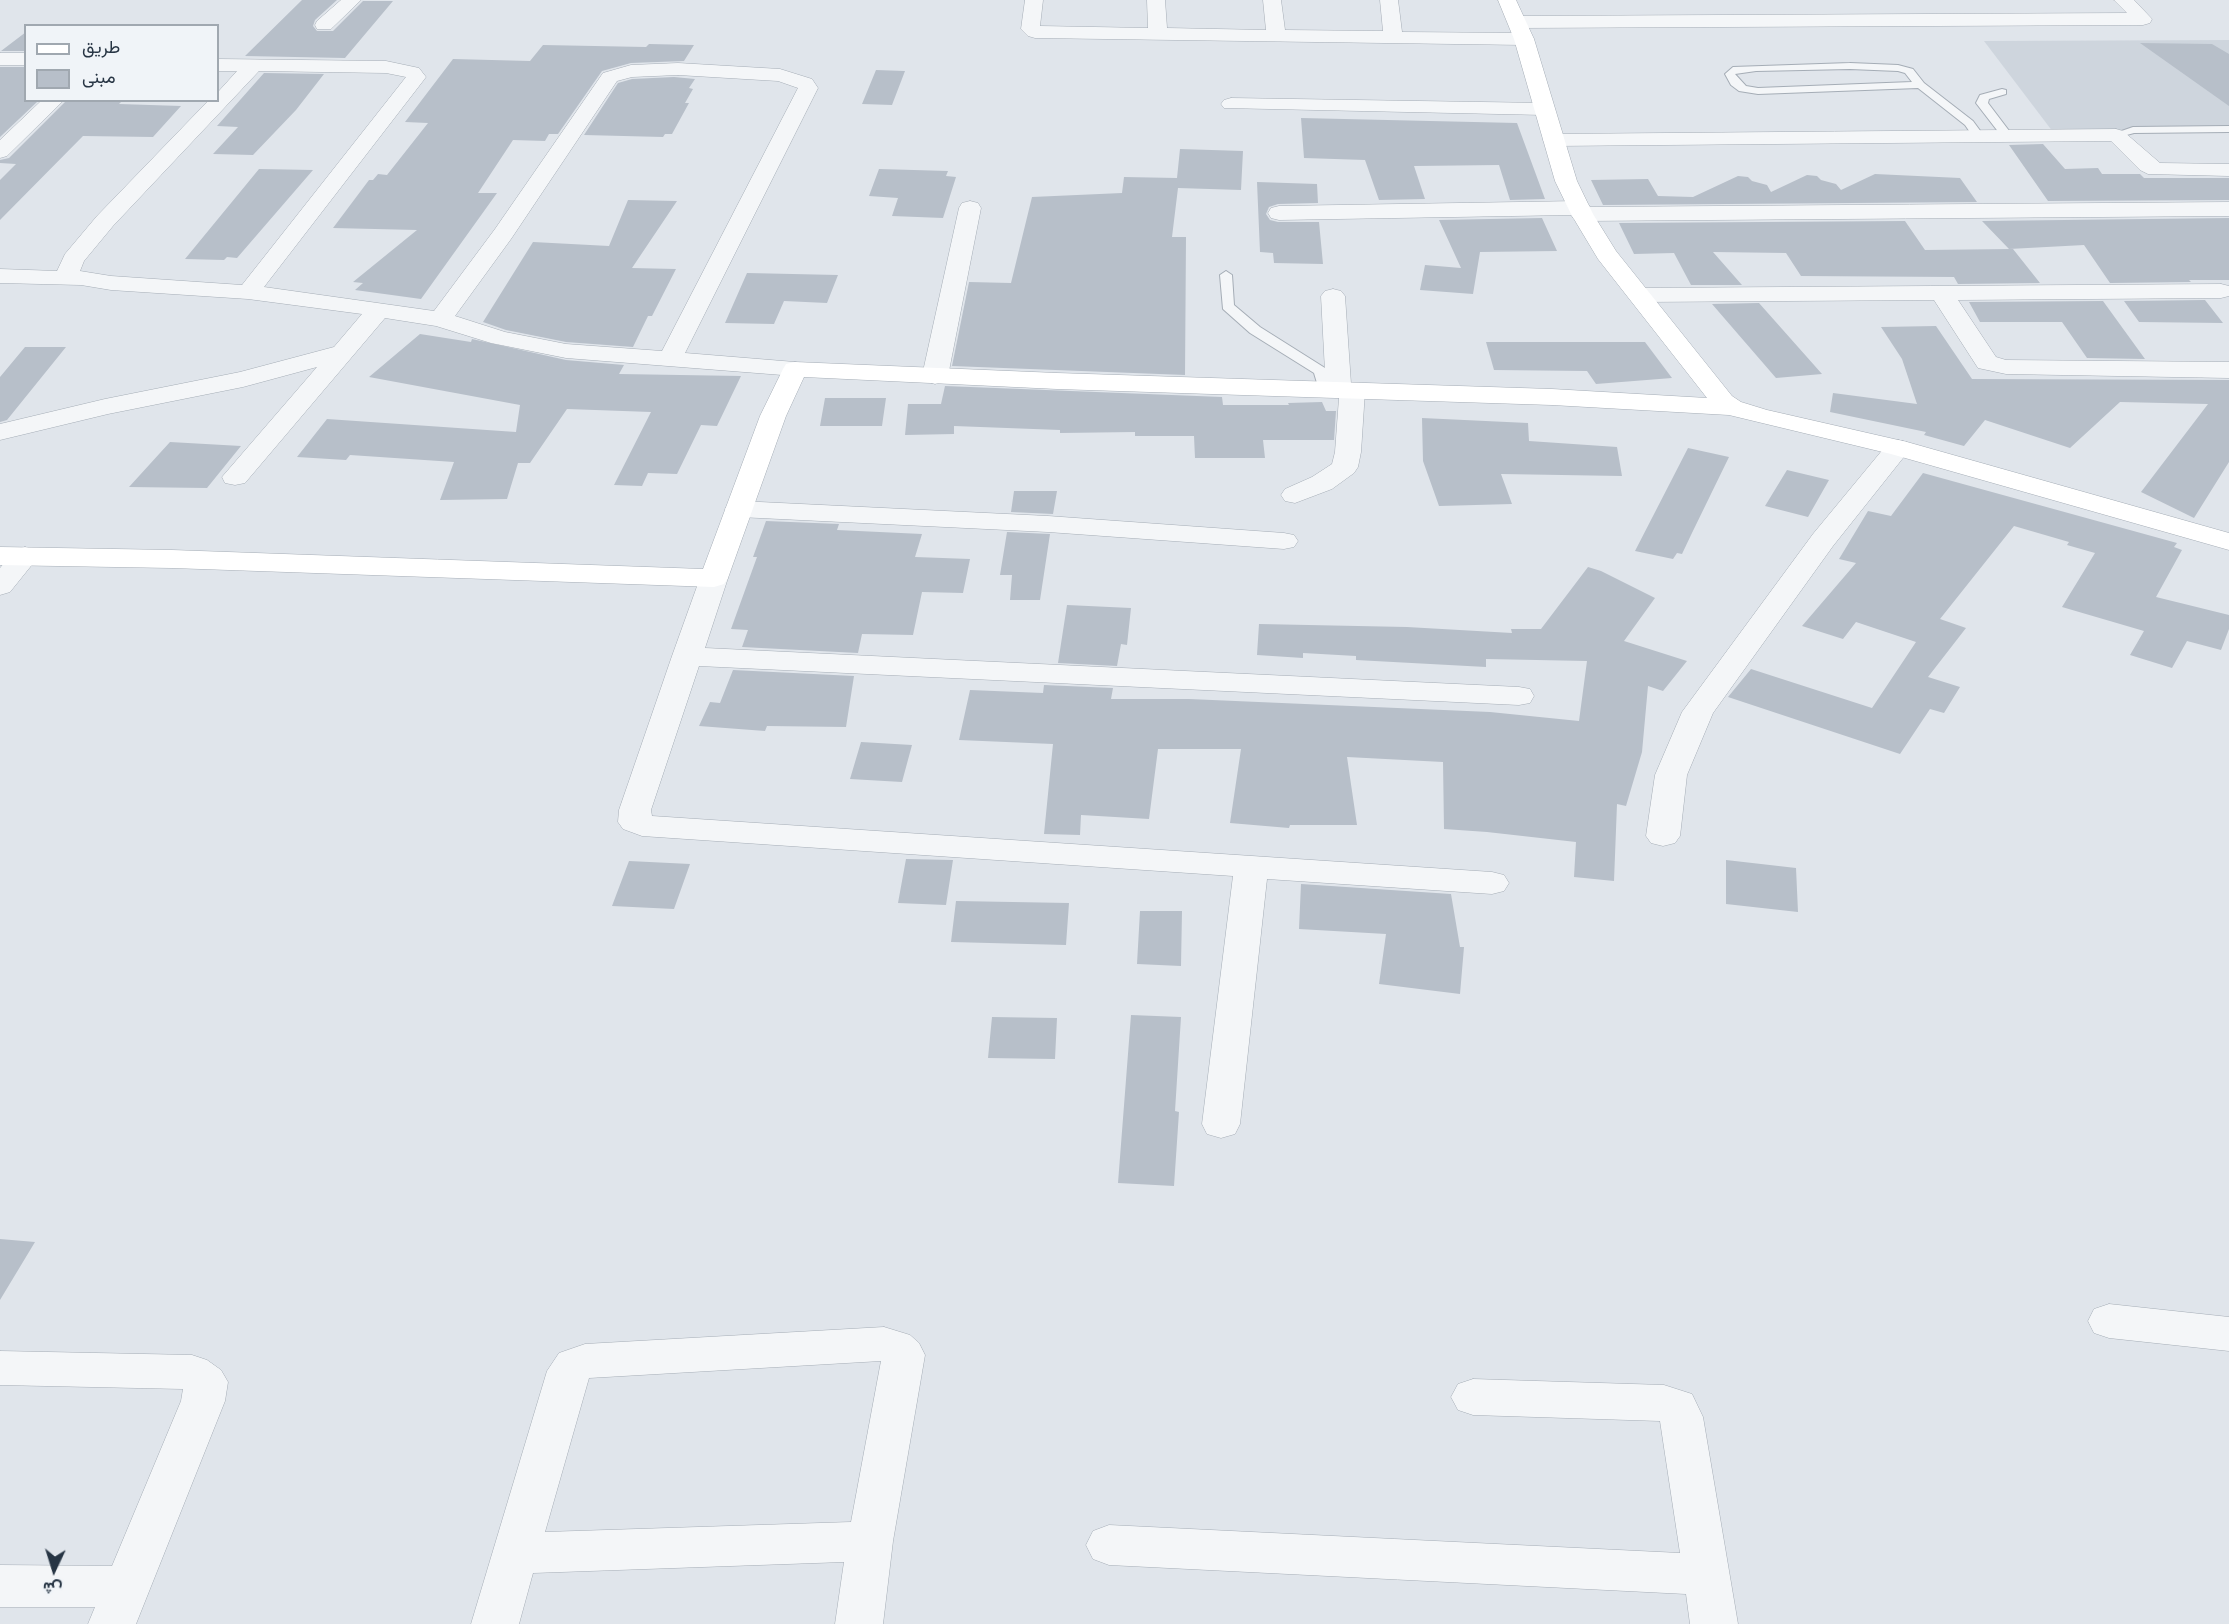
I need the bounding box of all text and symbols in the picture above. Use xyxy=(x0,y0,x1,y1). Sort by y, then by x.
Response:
legend xyxy=(24,24,219,102)
text: طريق xyxy=(82,35,120,58)
text: مبنى xyxy=(82,65,116,88)
north arrow xyxy=(24,1540,84,1600)
text: ش xyxy=(42,1577,63,1600)

